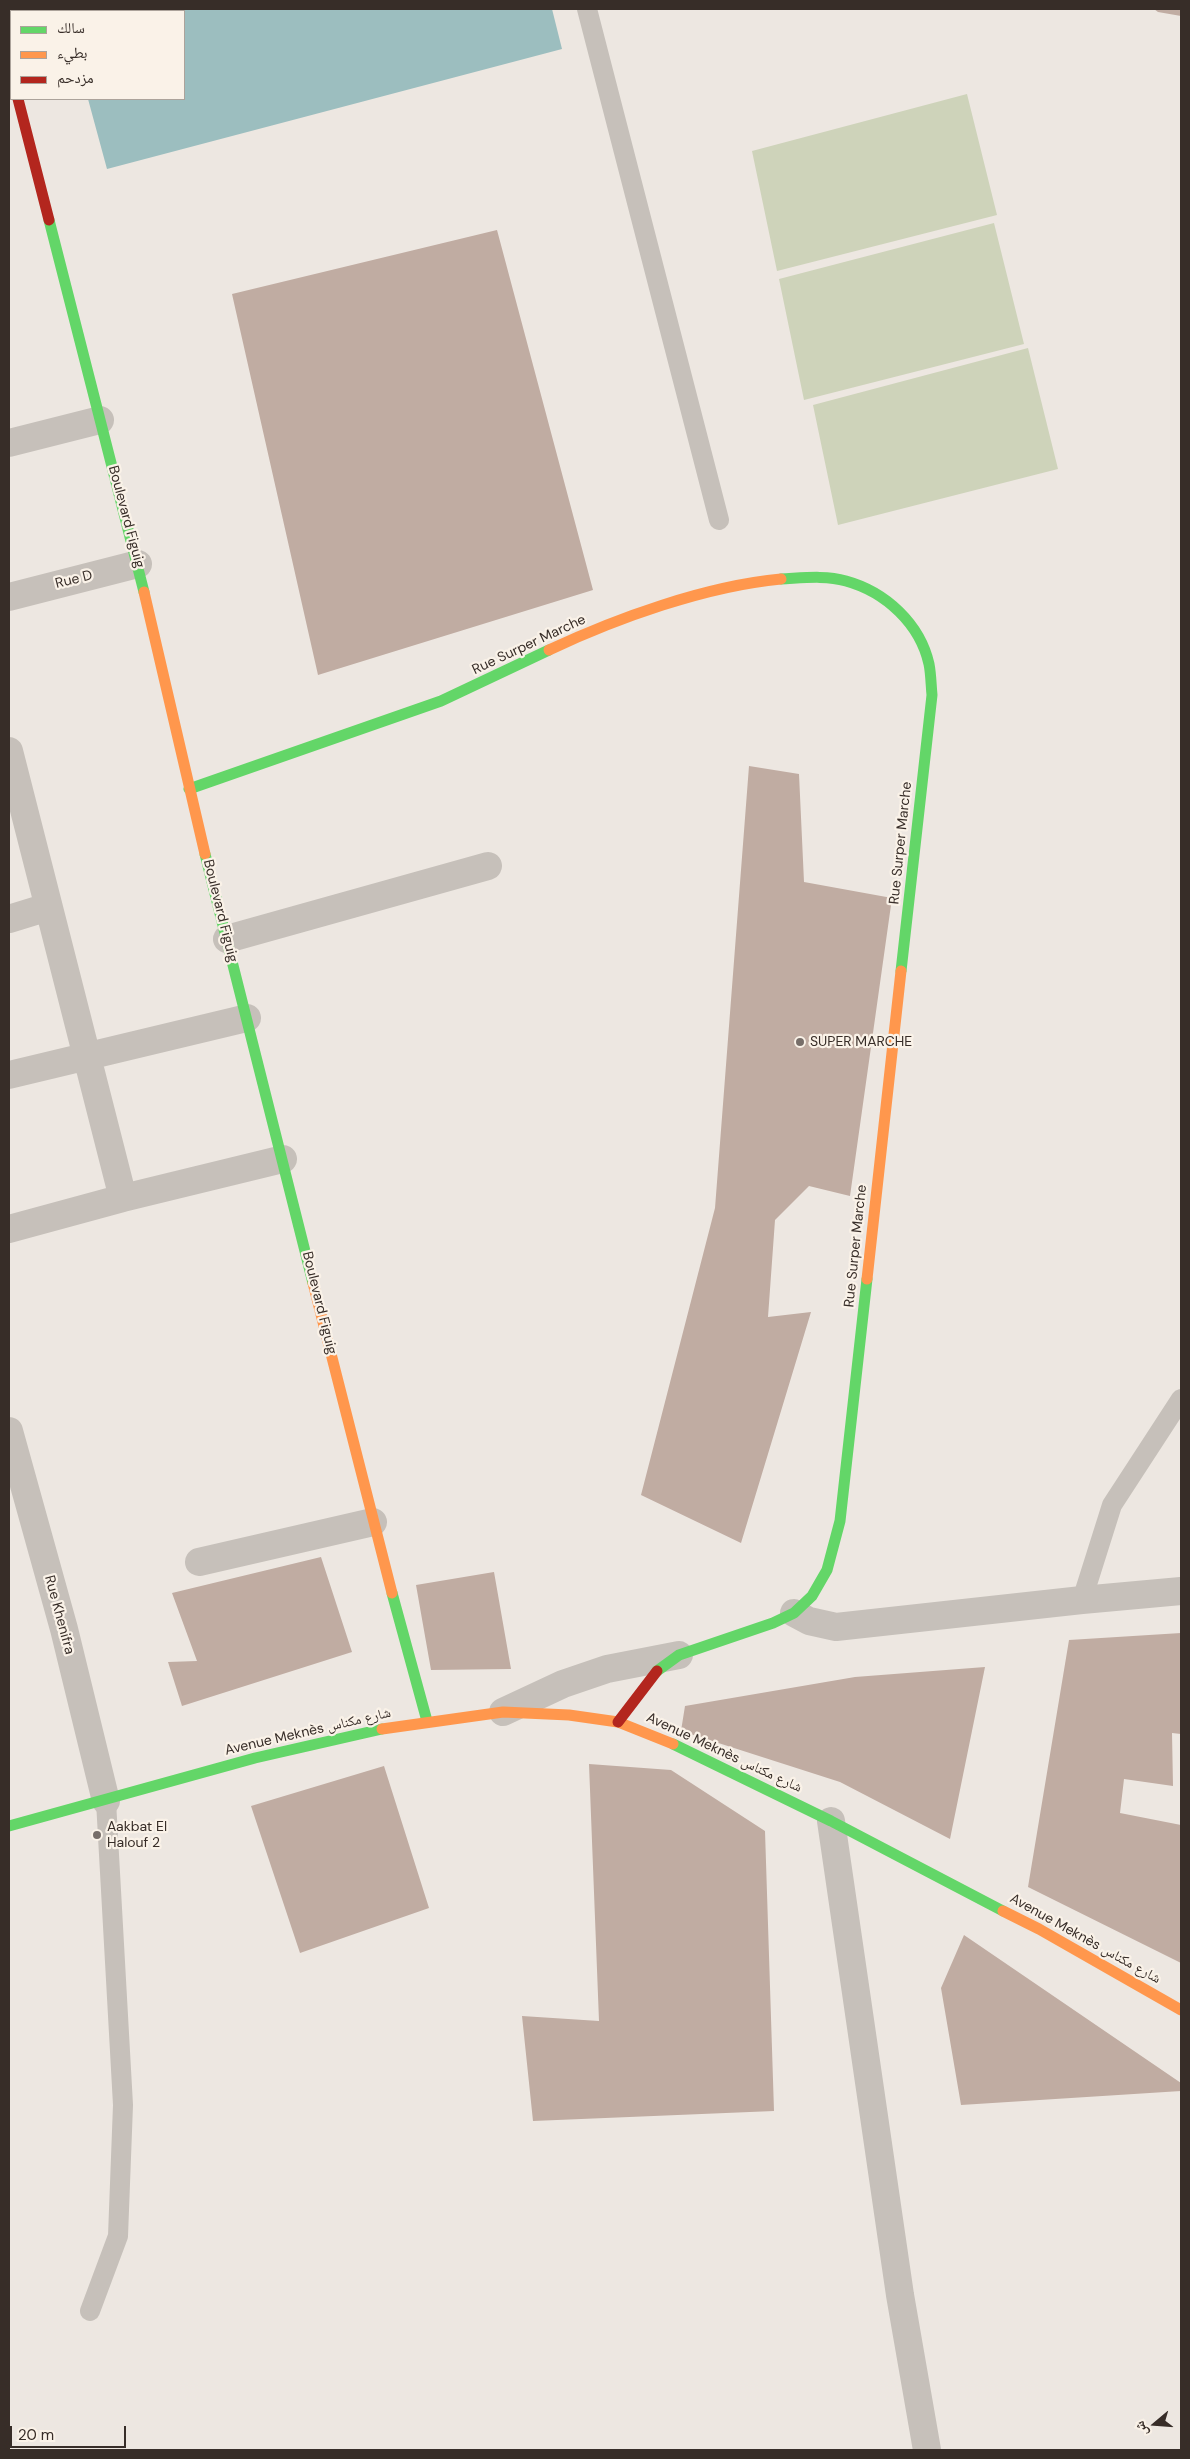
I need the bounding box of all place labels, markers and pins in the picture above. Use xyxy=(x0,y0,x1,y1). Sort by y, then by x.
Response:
place label: SUPER MARCHE xyxy=(810,1034,912,1050)
marker: SUPER MARCHE xyxy=(794,1036,806,1048)
place label: Aakbat El Halouf 2 xyxy=(107,1819,167,1851)
marker: Aakbat El Halouf 2 xyxy=(91,1829,103,1841)

